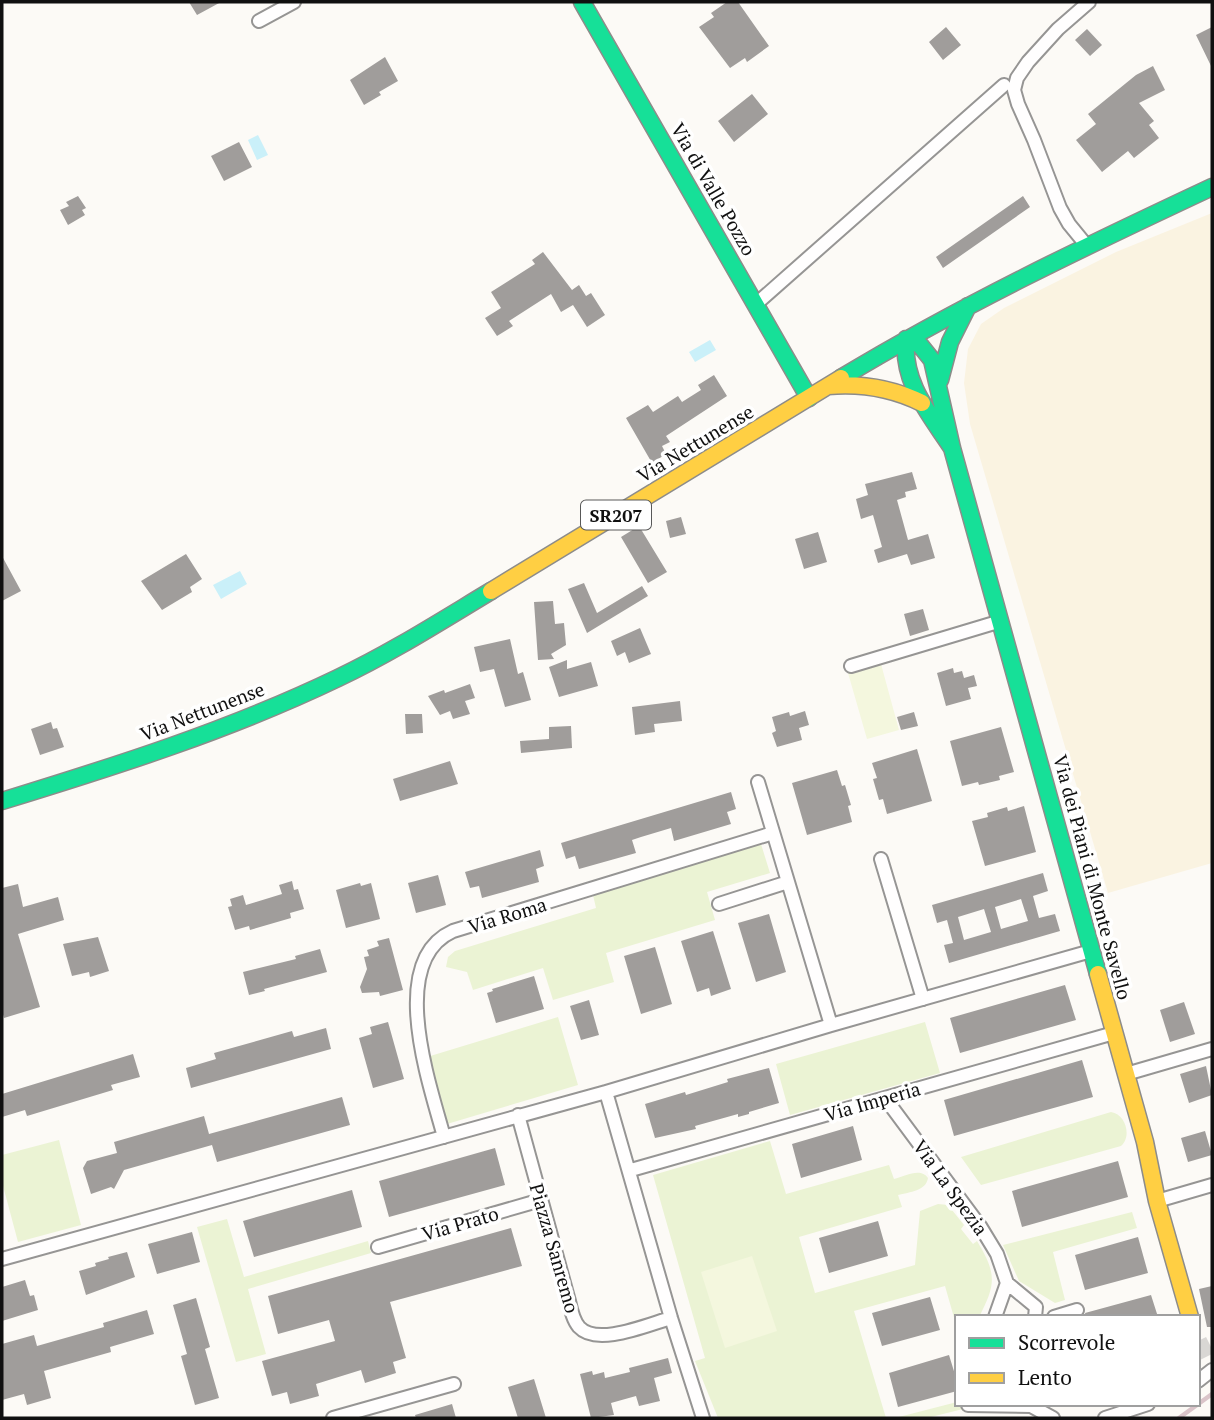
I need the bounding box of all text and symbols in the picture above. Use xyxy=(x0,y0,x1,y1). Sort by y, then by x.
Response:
street label: Via di Valle Pozzo xyxy=(666,118,762,260)
street label: Via Nettunense xyxy=(632,398,758,488)
road number: SR207 xyxy=(581,500,651,530)
street label: Via Nettunense xyxy=(136,676,268,746)
street label: Via dei Piani di Monte Savello xyxy=(1048,752,1138,1002)
street label: Via Roma xyxy=(465,891,550,939)
street label: Via Imperia xyxy=(821,1075,923,1127)
street label: Via La Spezia xyxy=(908,1134,994,1240)
street label: Piazza Sanremo xyxy=(525,1180,585,1316)
street label: Via Prato xyxy=(419,1200,501,1246)
legend xyxy=(955,1315,1200,1406)
text: Scorrevole xyxy=(1018,1328,1115,1356)
text: Lento xyxy=(1018,1363,1072,1391)

